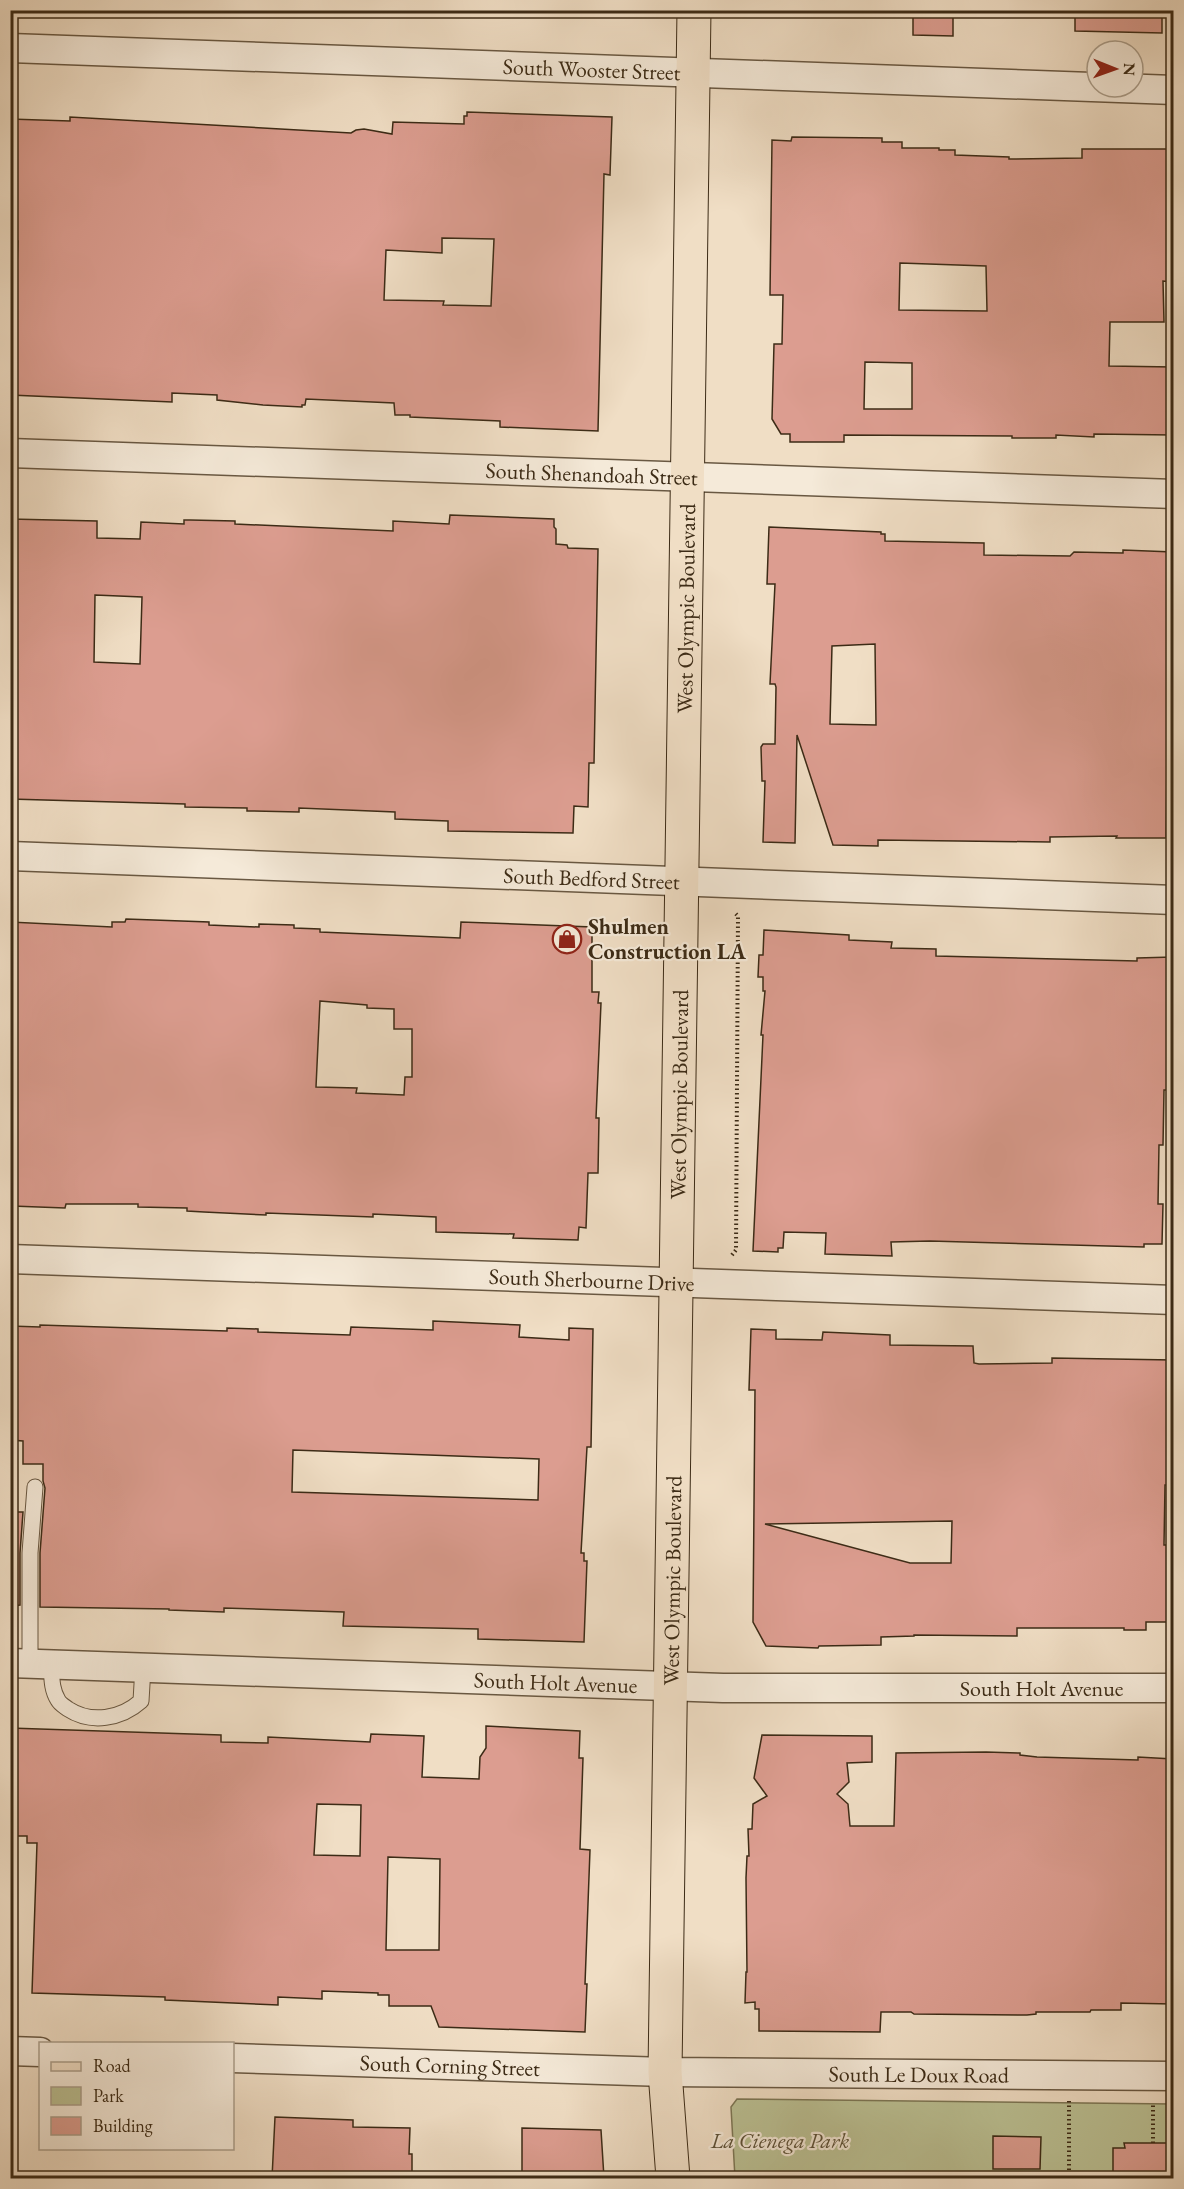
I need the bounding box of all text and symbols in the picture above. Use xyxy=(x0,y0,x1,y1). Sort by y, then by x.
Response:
north arrow xyxy=(1085,39,1145,99)
street label: South Wooster Street xyxy=(502,51,681,87)
text: N xyxy=(1119,63,1140,76)
street label: South Shenandoah Street xyxy=(485,455,698,492)
street label: West Olympic Boulevard xyxy=(670,502,702,714)
street label: South Bedford Street xyxy=(503,860,680,896)
place label: Shulmen Construction LA xyxy=(588,912,746,966)
shop icon: Shulmen Construction LA xyxy=(551,923,583,955)
street label: West Olympic Boulevard xyxy=(663,988,695,1200)
street label: South Sherbourne Drive xyxy=(488,1261,695,1298)
street label: West Olympic Boulevard xyxy=(656,1474,688,1685)
street label: South Holt Avenue xyxy=(473,1665,638,1700)
street label: South Holt Avenue xyxy=(960,1674,1124,1703)
legend xyxy=(39,2042,234,2150)
street label: South Corning Street xyxy=(359,2048,541,2082)
text: Road xyxy=(93,2054,132,2077)
street label: South Le Doux Road xyxy=(829,2059,1010,2089)
text: Park xyxy=(93,2084,124,2107)
text: Building xyxy=(93,2114,153,2137)
park label: La Cienega Park xyxy=(710,2126,849,2155)

